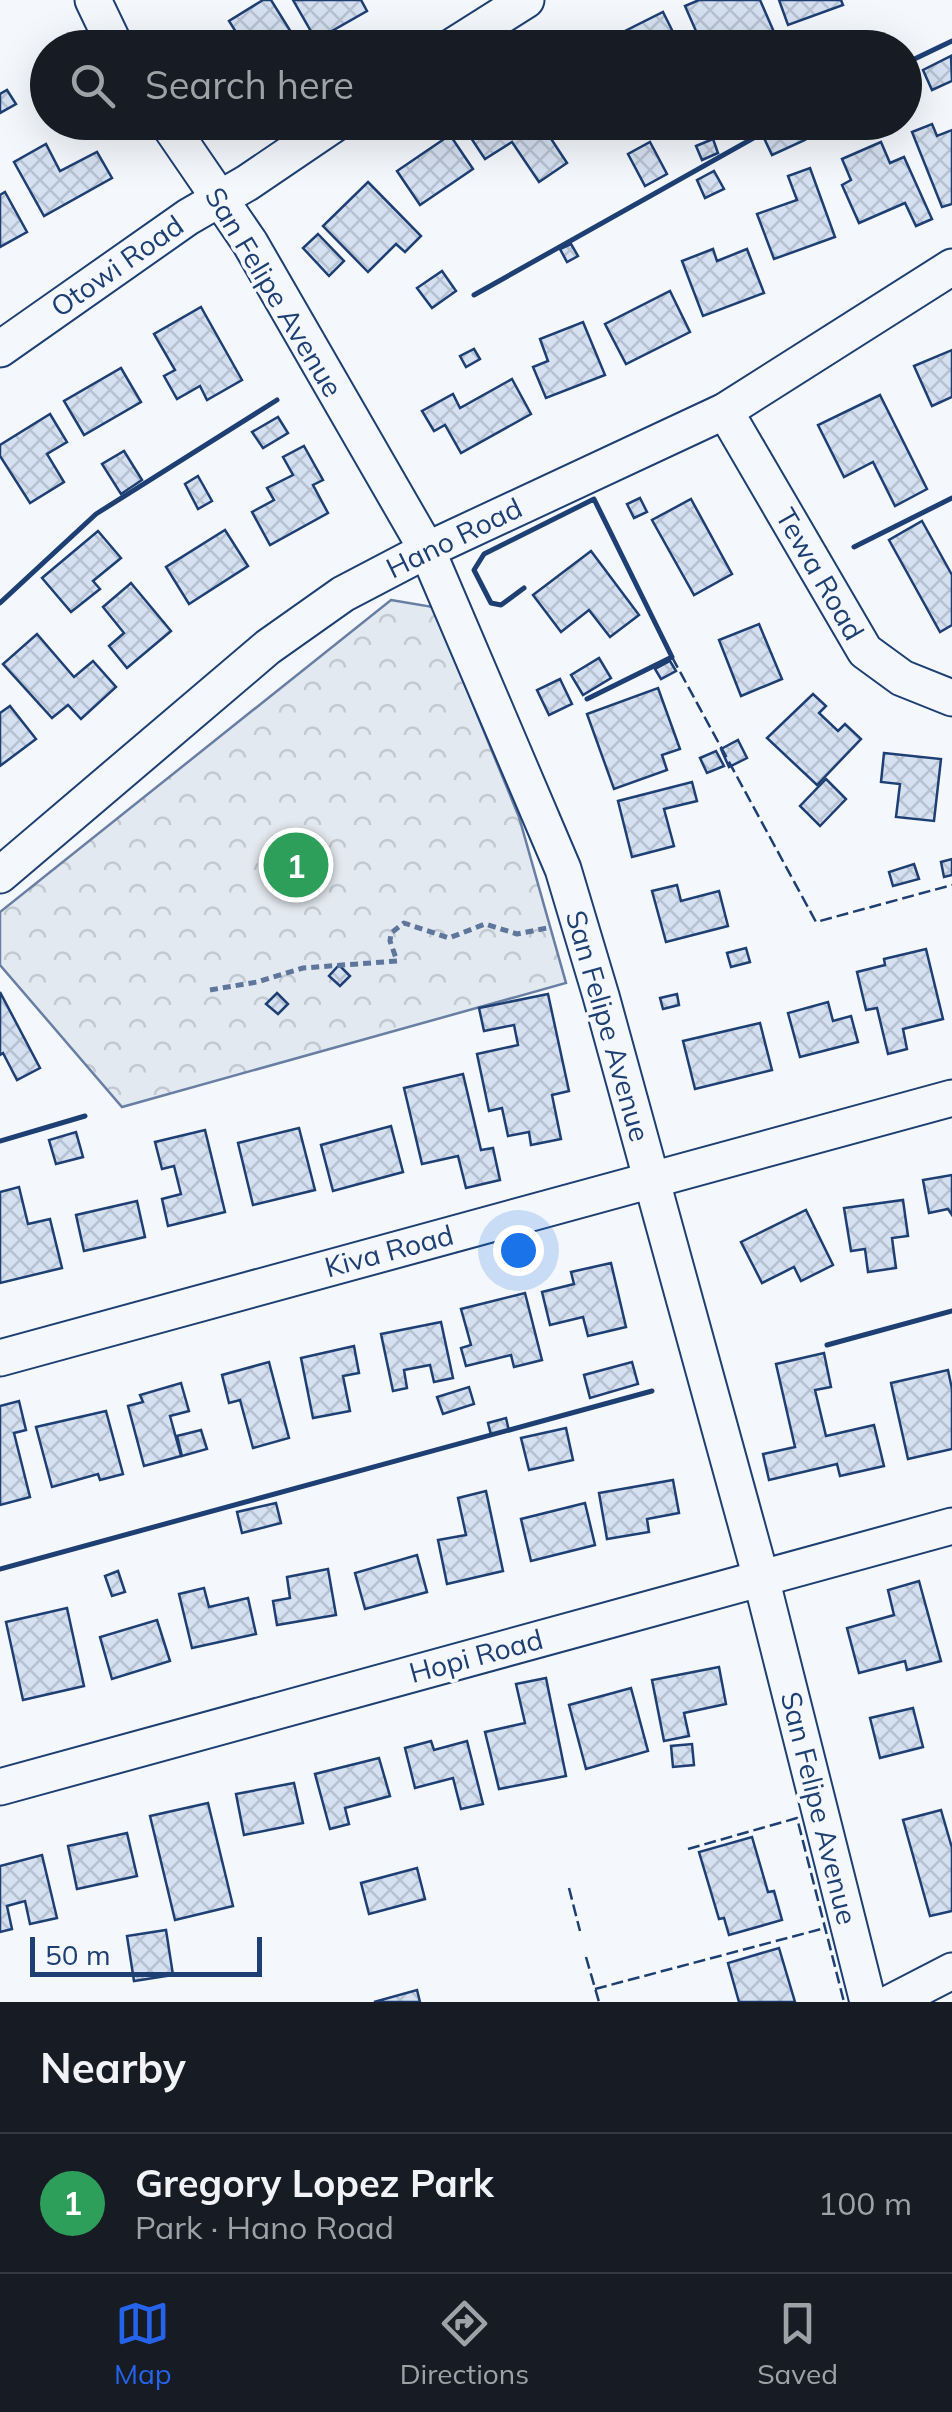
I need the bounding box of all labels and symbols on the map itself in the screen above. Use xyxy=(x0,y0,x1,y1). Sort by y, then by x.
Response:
street label: San Felipe Avenue xyxy=(198,180,351,403)
street label: Otowi Road xyxy=(44,207,190,324)
street label: Hano Road xyxy=(380,490,527,585)
street label: Tewa Road xyxy=(769,502,872,646)
pin: 1 xyxy=(264,828,328,902)
street label: San Felipe Avenue xyxy=(559,906,658,1145)
street label: Kiva Road xyxy=(321,1217,457,1284)
your location xyxy=(493,1225,544,1276)
street label: Hopi Road xyxy=(405,1621,546,1690)
street label: San Felipe Avenue xyxy=(774,1688,865,1928)
scale bar xyxy=(30,1932,262,1976)

